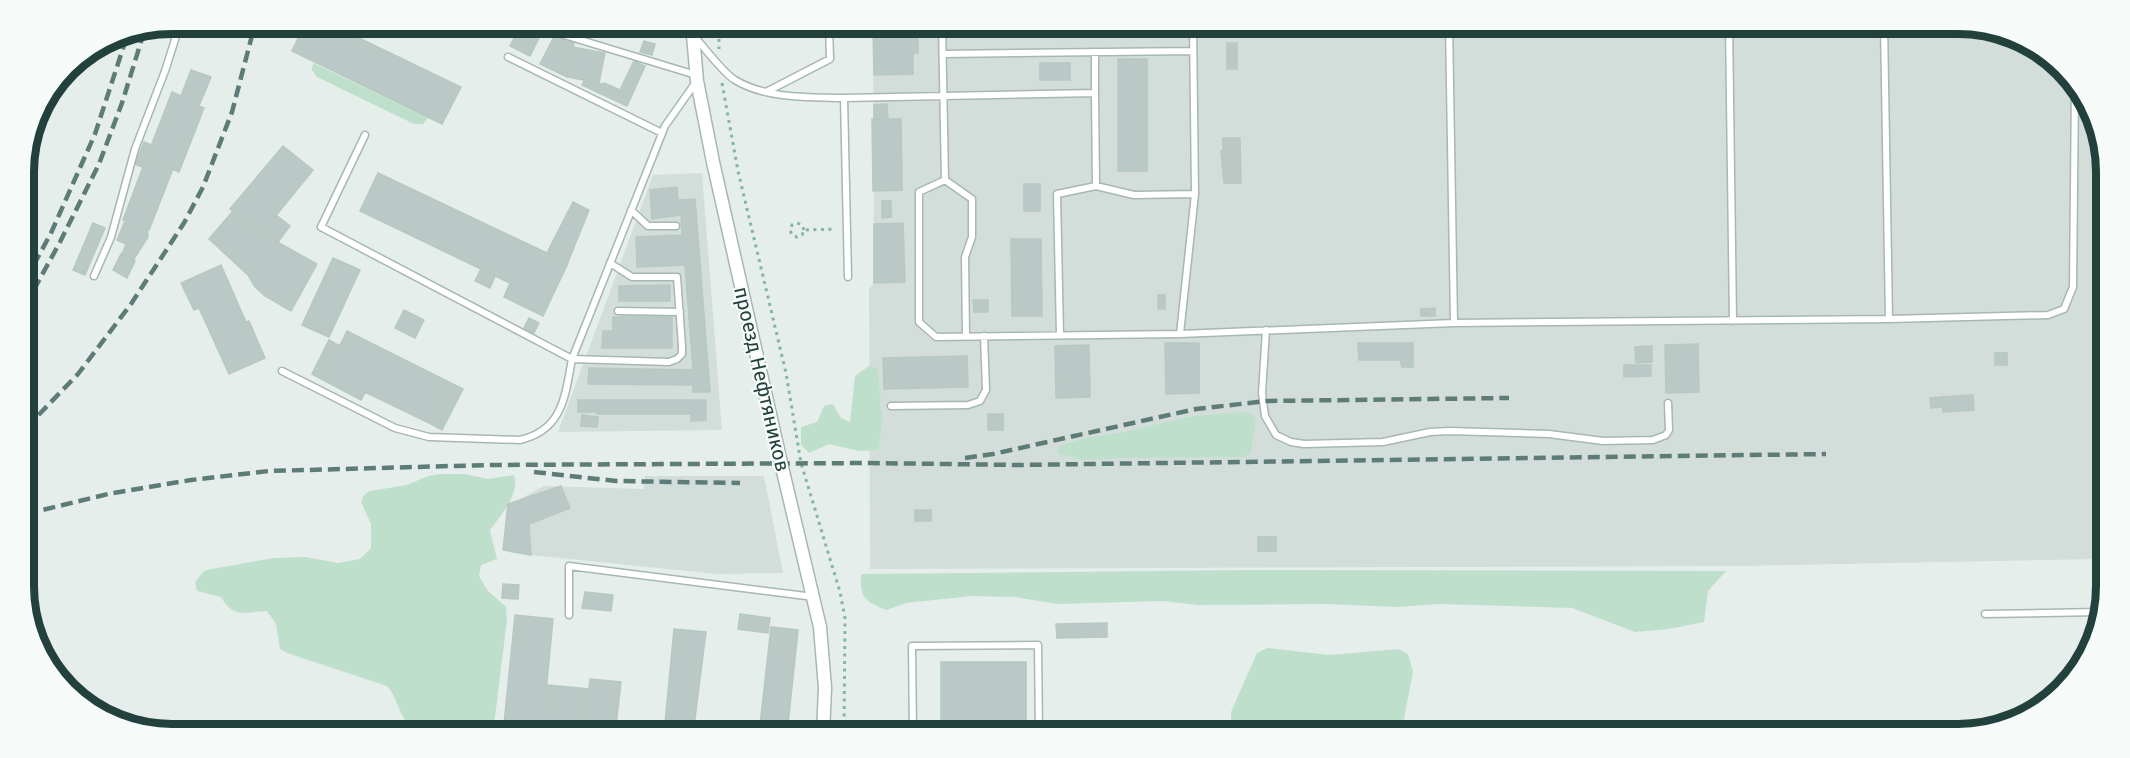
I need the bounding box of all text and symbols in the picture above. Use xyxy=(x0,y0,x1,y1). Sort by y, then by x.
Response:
street label: проезд Нефтяников xyxy=(729,284,795,474)

